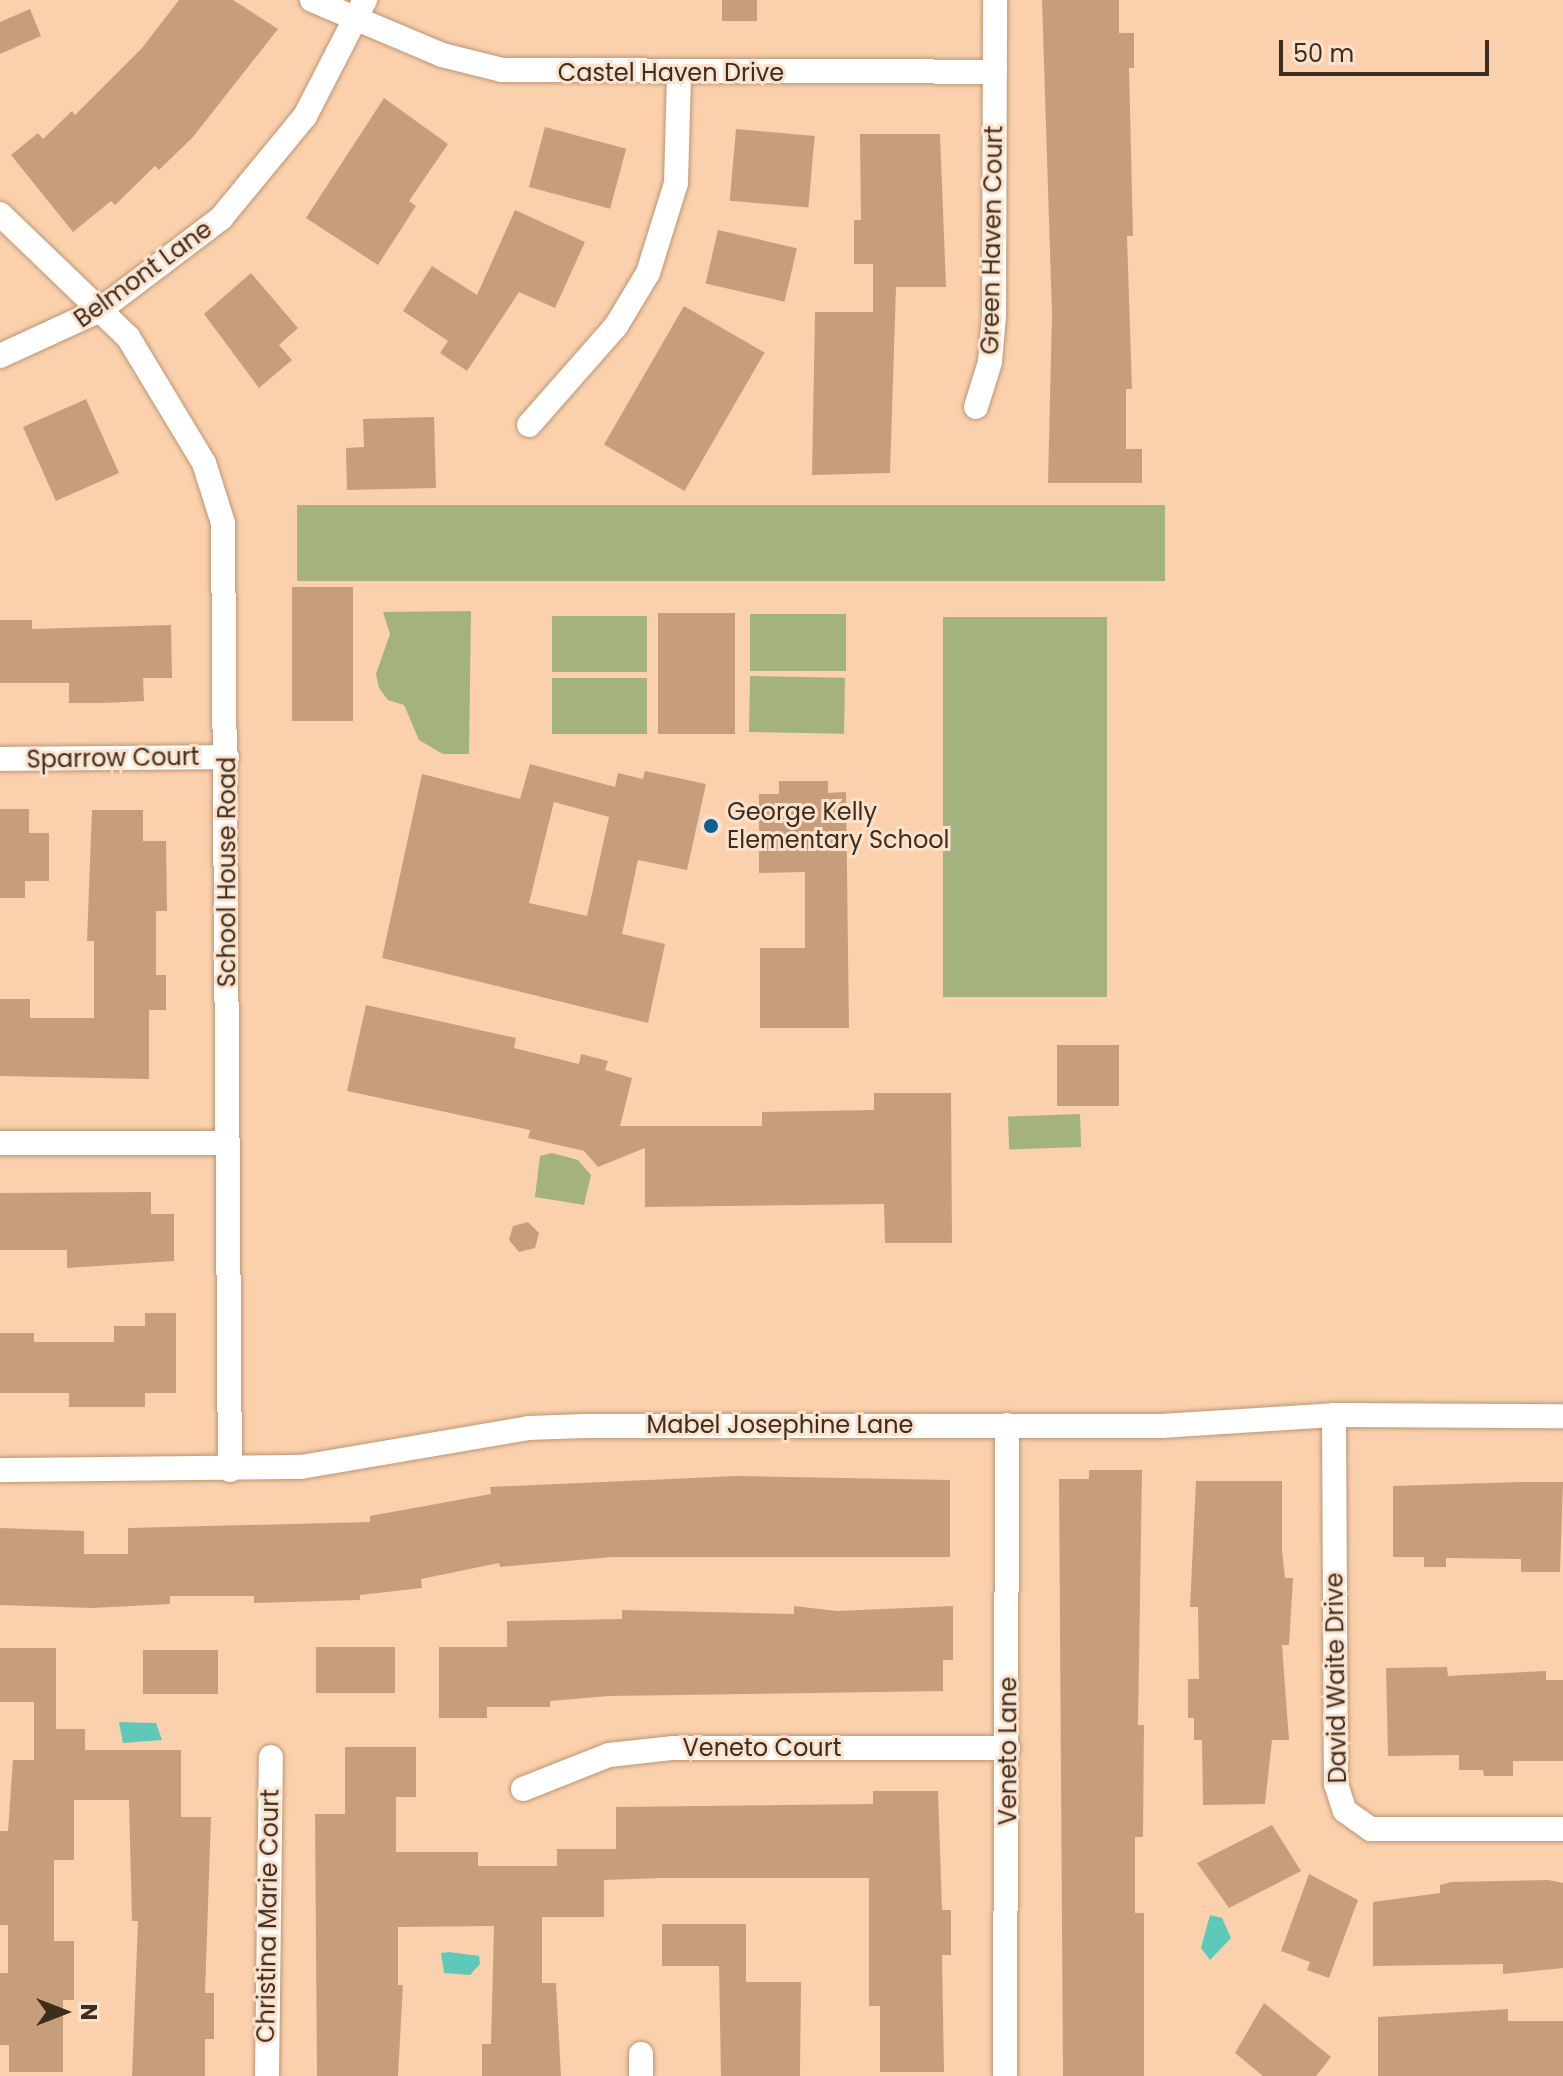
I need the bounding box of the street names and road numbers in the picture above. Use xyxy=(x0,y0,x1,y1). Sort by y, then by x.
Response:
street label: Castel Haven Drive xyxy=(558,59,784,87)
street label: Green Haven Court xyxy=(976,125,1008,355)
street label: Belmont Lane xyxy=(69,214,217,334)
street label: Sparrow Court xyxy=(26,742,200,774)
street label: School House Road xyxy=(213,757,241,987)
street label: Mabel Josephine Lane xyxy=(647,1411,913,1439)
street label: David Waite Drive xyxy=(1320,1572,1352,1784)
street label: Veneto Lane xyxy=(994,1677,1022,1825)
street label: Veneto Court xyxy=(683,1734,841,1762)
street label: Christina Marie Court xyxy=(251,1789,285,2043)

